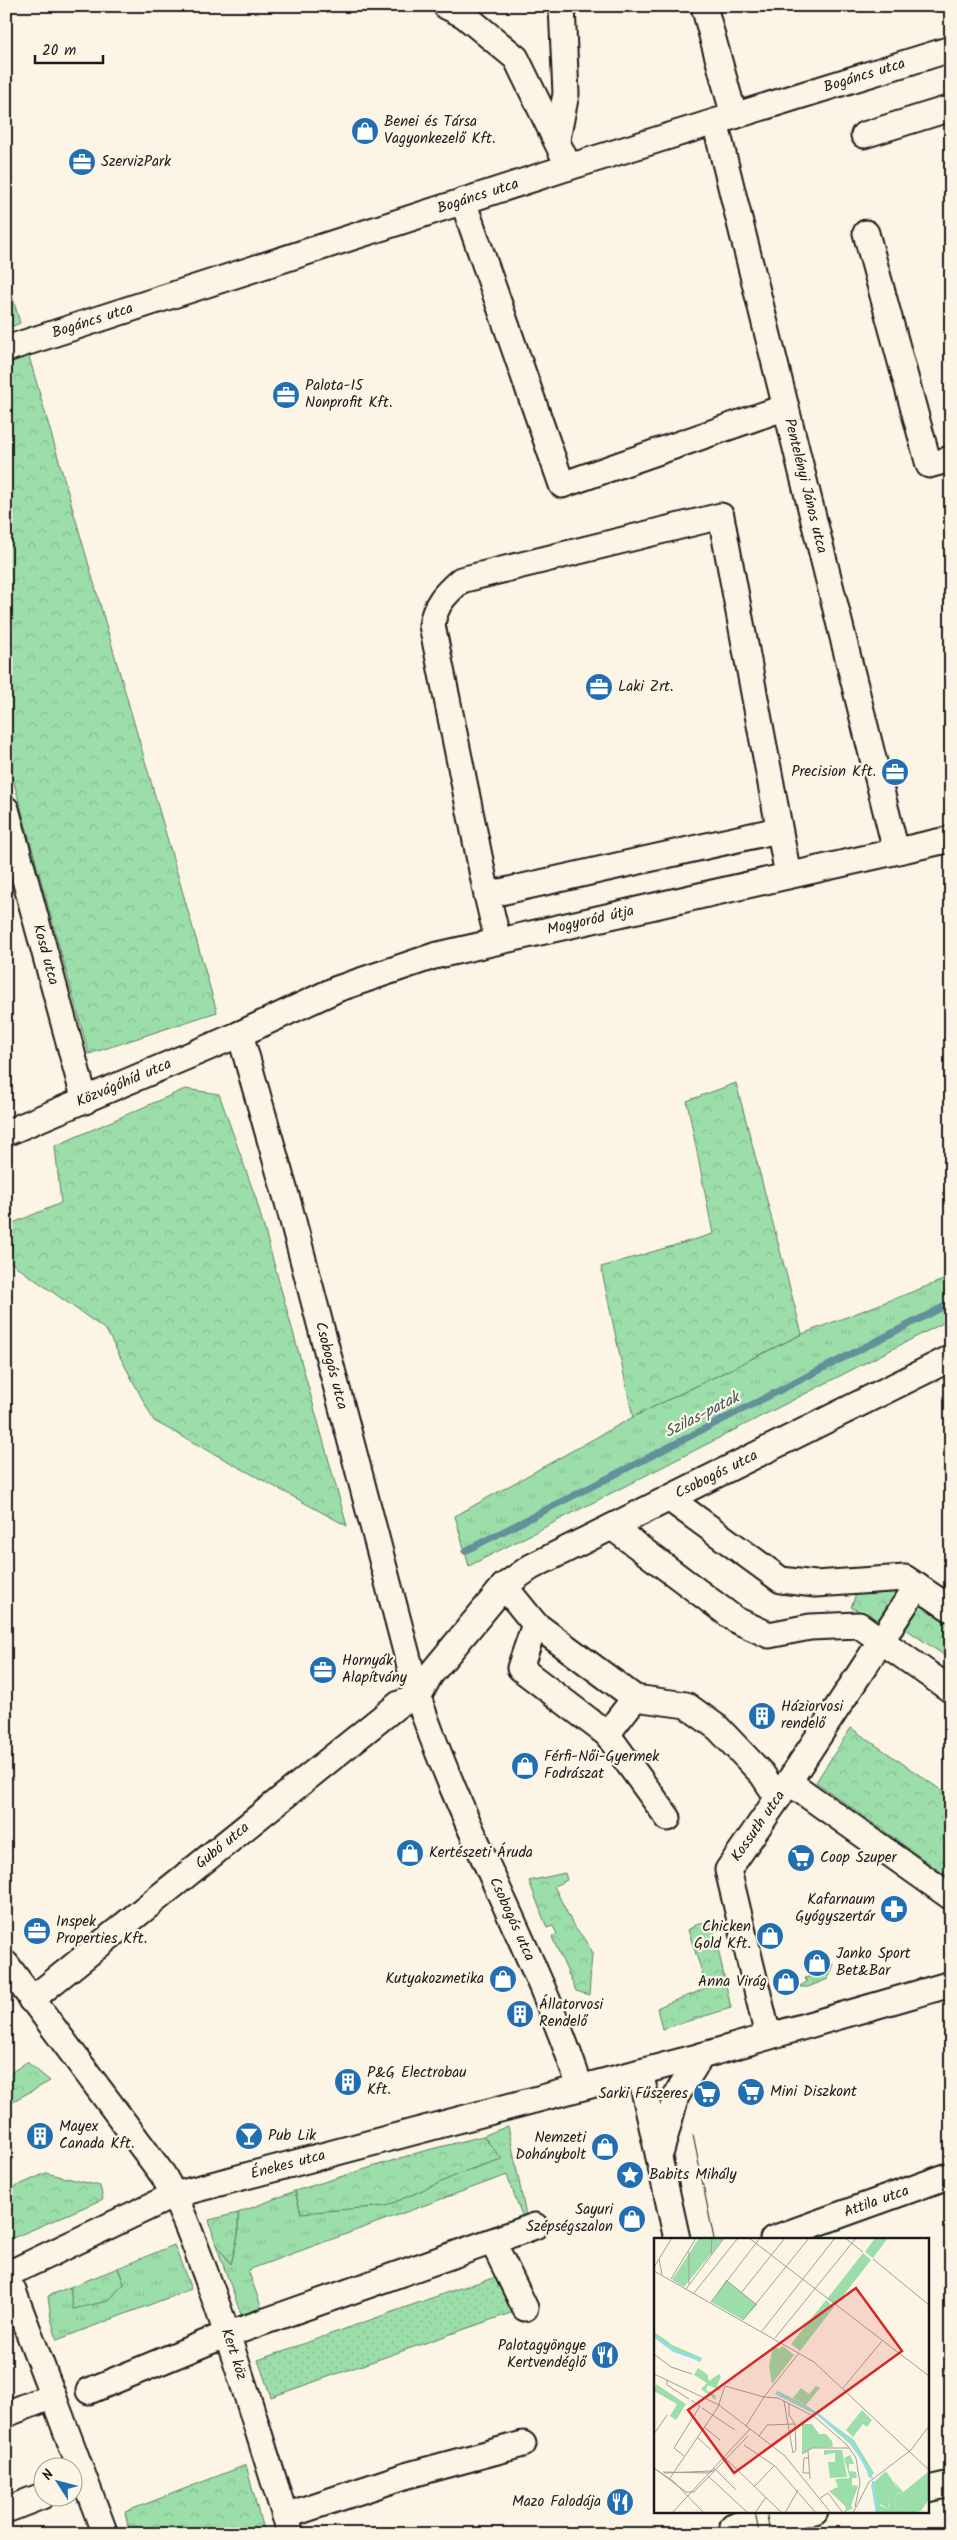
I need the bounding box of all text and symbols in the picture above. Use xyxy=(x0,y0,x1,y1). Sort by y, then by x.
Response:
scale bar xyxy=(35,32,102,64)
text: 20 m xyxy=(42,39,76,63)
street label: Bogáncs utca xyxy=(821,52,908,100)
place label: Benei és Társa Vagyonkezelő Kft. xyxy=(384,110,495,151)
shop icon: Benei és Társa Vagyonkezelő Kft. xyxy=(350,116,380,146)
office icon: SzervizPark xyxy=(67,147,97,177)
place label: SzervizPark xyxy=(101,150,172,174)
street label: Bogáncs utca xyxy=(434,172,522,221)
street label: Bogáncs utca xyxy=(49,297,136,345)
place label: Palota-15 Nonprofit Kft. xyxy=(305,374,392,415)
office icon: Palota-15 Nonprofit Kft. xyxy=(271,380,301,410)
street label: Pentelényi János utca xyxy=(777,416,834,556)
office icon: Laki Zrt. xyxy=(584,672,614,702)
place label: Laki Zrt. xyxy=(618,675,673,699)
office icon: Precision Kft. xyxy=(880,757,910,787)
place label: Precision Kft. xyxy=(791,760,876,784)
street label: Mogyoród útja xyxy=(545,899,636,942)
street label: Kosd utca xyxy=(26,922,65,988)
street label: Közvágóhíd utca xyxy=(72,1052,175,1114)
street label: Csobogós utca xyxy=(308,1319,354,1412)
water label: Szilas-patak xyxy=(660,1384,746,1445)
street label: Csobogós utca xyxy=(671,1444,762,1505)
place label: Hornyák Alapítvány xyxy=(342,1649,408,1690)
office icon: Hornyák Alapítvány xyxy=(308,1655,338,1685)
place label: Háziorvosi rendelő xyxy=(781,1695,845,1736)
building icon: Háziorvosi rendelő xyxy=(747,1701,777,1731)
place label: Férfi-Női-Gyermek Fodrászat xyxy=(544,1745,660,1786)
shop icon: Férfi-Női-Gyermek Fodrászat xyxy=(510,1751,540,1781)
street label: Kossuth utca xyxy=(725,1786,792,1867)
street label: Gubó utca xyxy=(190,1816,255,1875)
shop icon: Kertészeti Áruda xyxy=(395,1838,425,1868)
place label: Kertészeti Áruda xyxy=(429,1841,533,1865)
supermarket icon: Coop Szuper xyxy=(786,1843,816,1873)
place label: Coop Szuper xyxy=(820,1846,897,1870)
street label: Csobogós utca xyxy=(482,1873,541,1965)
place label: Kafarnaum Gyógyszertár xyxy=(795,1888,876,1929)
pharmacy icon: Kafarnaum Gyógyszertár xyxy=(879,1894,909,1924)
place label: Inspek Properties Kft. xyxy=(56,1910,147,1951)
place label: Chicken Gold Kft. xyxy=(694,1915,751,1956)
office icon: Inspek Properties Kft. xyxy=(22,1916,52,1946)
shop icon: Chicken Gold Kft. xyxy=(755,1921,785,1951)
place label: Janko Sport Bet&Bar xyxy=(836,1942,911,1983)
shop icon: Janko Sport Bet&Bar xyxy=(802,1948,832,1978)
shop icon: Kutyakozmetika xyxy=(488,1964,518,1994)
place label: Kutyakozmetika xyxy=(385,1967,484,1991)
shop icon: Anna Virág xyxy=(771,1967,801,1997)
place label: Anna Virág xyxy=(698,1970,767,1994)
place label: Állatorvosi Rendelő xyxy=(539,1993,605,2034)
building icon: Állatorvosi Rendelő xyxy=(505,1999,535,2029)
place label: P&G Electrobau Kft. xyxy=(367,2061,466,2102)
building icon: P&G Electrobau Kft. xyxy=(333,2067,363,2097)
supermarket icon: Mini Diszkont xyxy=(736,2077,766,2107)
supermarket icon: Sarki Fűszeres xyxy=(692,2079,722,2109)
place label: Mini Diszkont xyxy=(770,2080,857,2104)
place label: Sarki Fűszeres xyxy=(599,2082,689,2106)
place label: Mayex Canada Kft. xyxy=(59,2115,134,2156)
building icon: Mayex Canada Kft. xyxy=(25,2121,55,2151)
bar icon: Pub Lik xyxy=(234,2121,264,2151)
place label: Pub Lik xyxy=(268,2124,317,2148)
place label: Nemzeti Dohánybolt xyxy=(515,2126,587,2167)
shop icon: Nemzeti Dohánybolt xyxy=(590,2132,620,2162)
street label: Énekes utca xyxy=(248,2144,328,2186)
place icon: Babits Mihály xyxy=(615,2160,645,2190)
place label: Babits Mihály xyxy=(649,2163,737,2187)
street label: Attila utca xyxy=(841,2179,912,2225)
place label: Sayuri Szépségszalon xyxy=(526,2198,614,2239)
shop icon: Sayuri Szépségszalon xyxy=(617,2204,647,2234)
inset map xyxy=(654,2238,930,2512)
street label: Kert köz xyxy=(214,2325,253,2383)
place label: Palotagyöngye Kertvendéglő xyxy=(498,2334,587,2375)
restaurant icon: Palotagyöngye Kertvendéglő xyxy=(590,2340,620,2370)
north arrow xyxy=(32,2458,82,2508)
text: N xyxy=(37,2465,60,2485)
restaurant icon: Mazo Falodája xyxy=(605,2487,635,2517)
place label: Mazo Falodája xyxy=(512,2490,601,2514)

